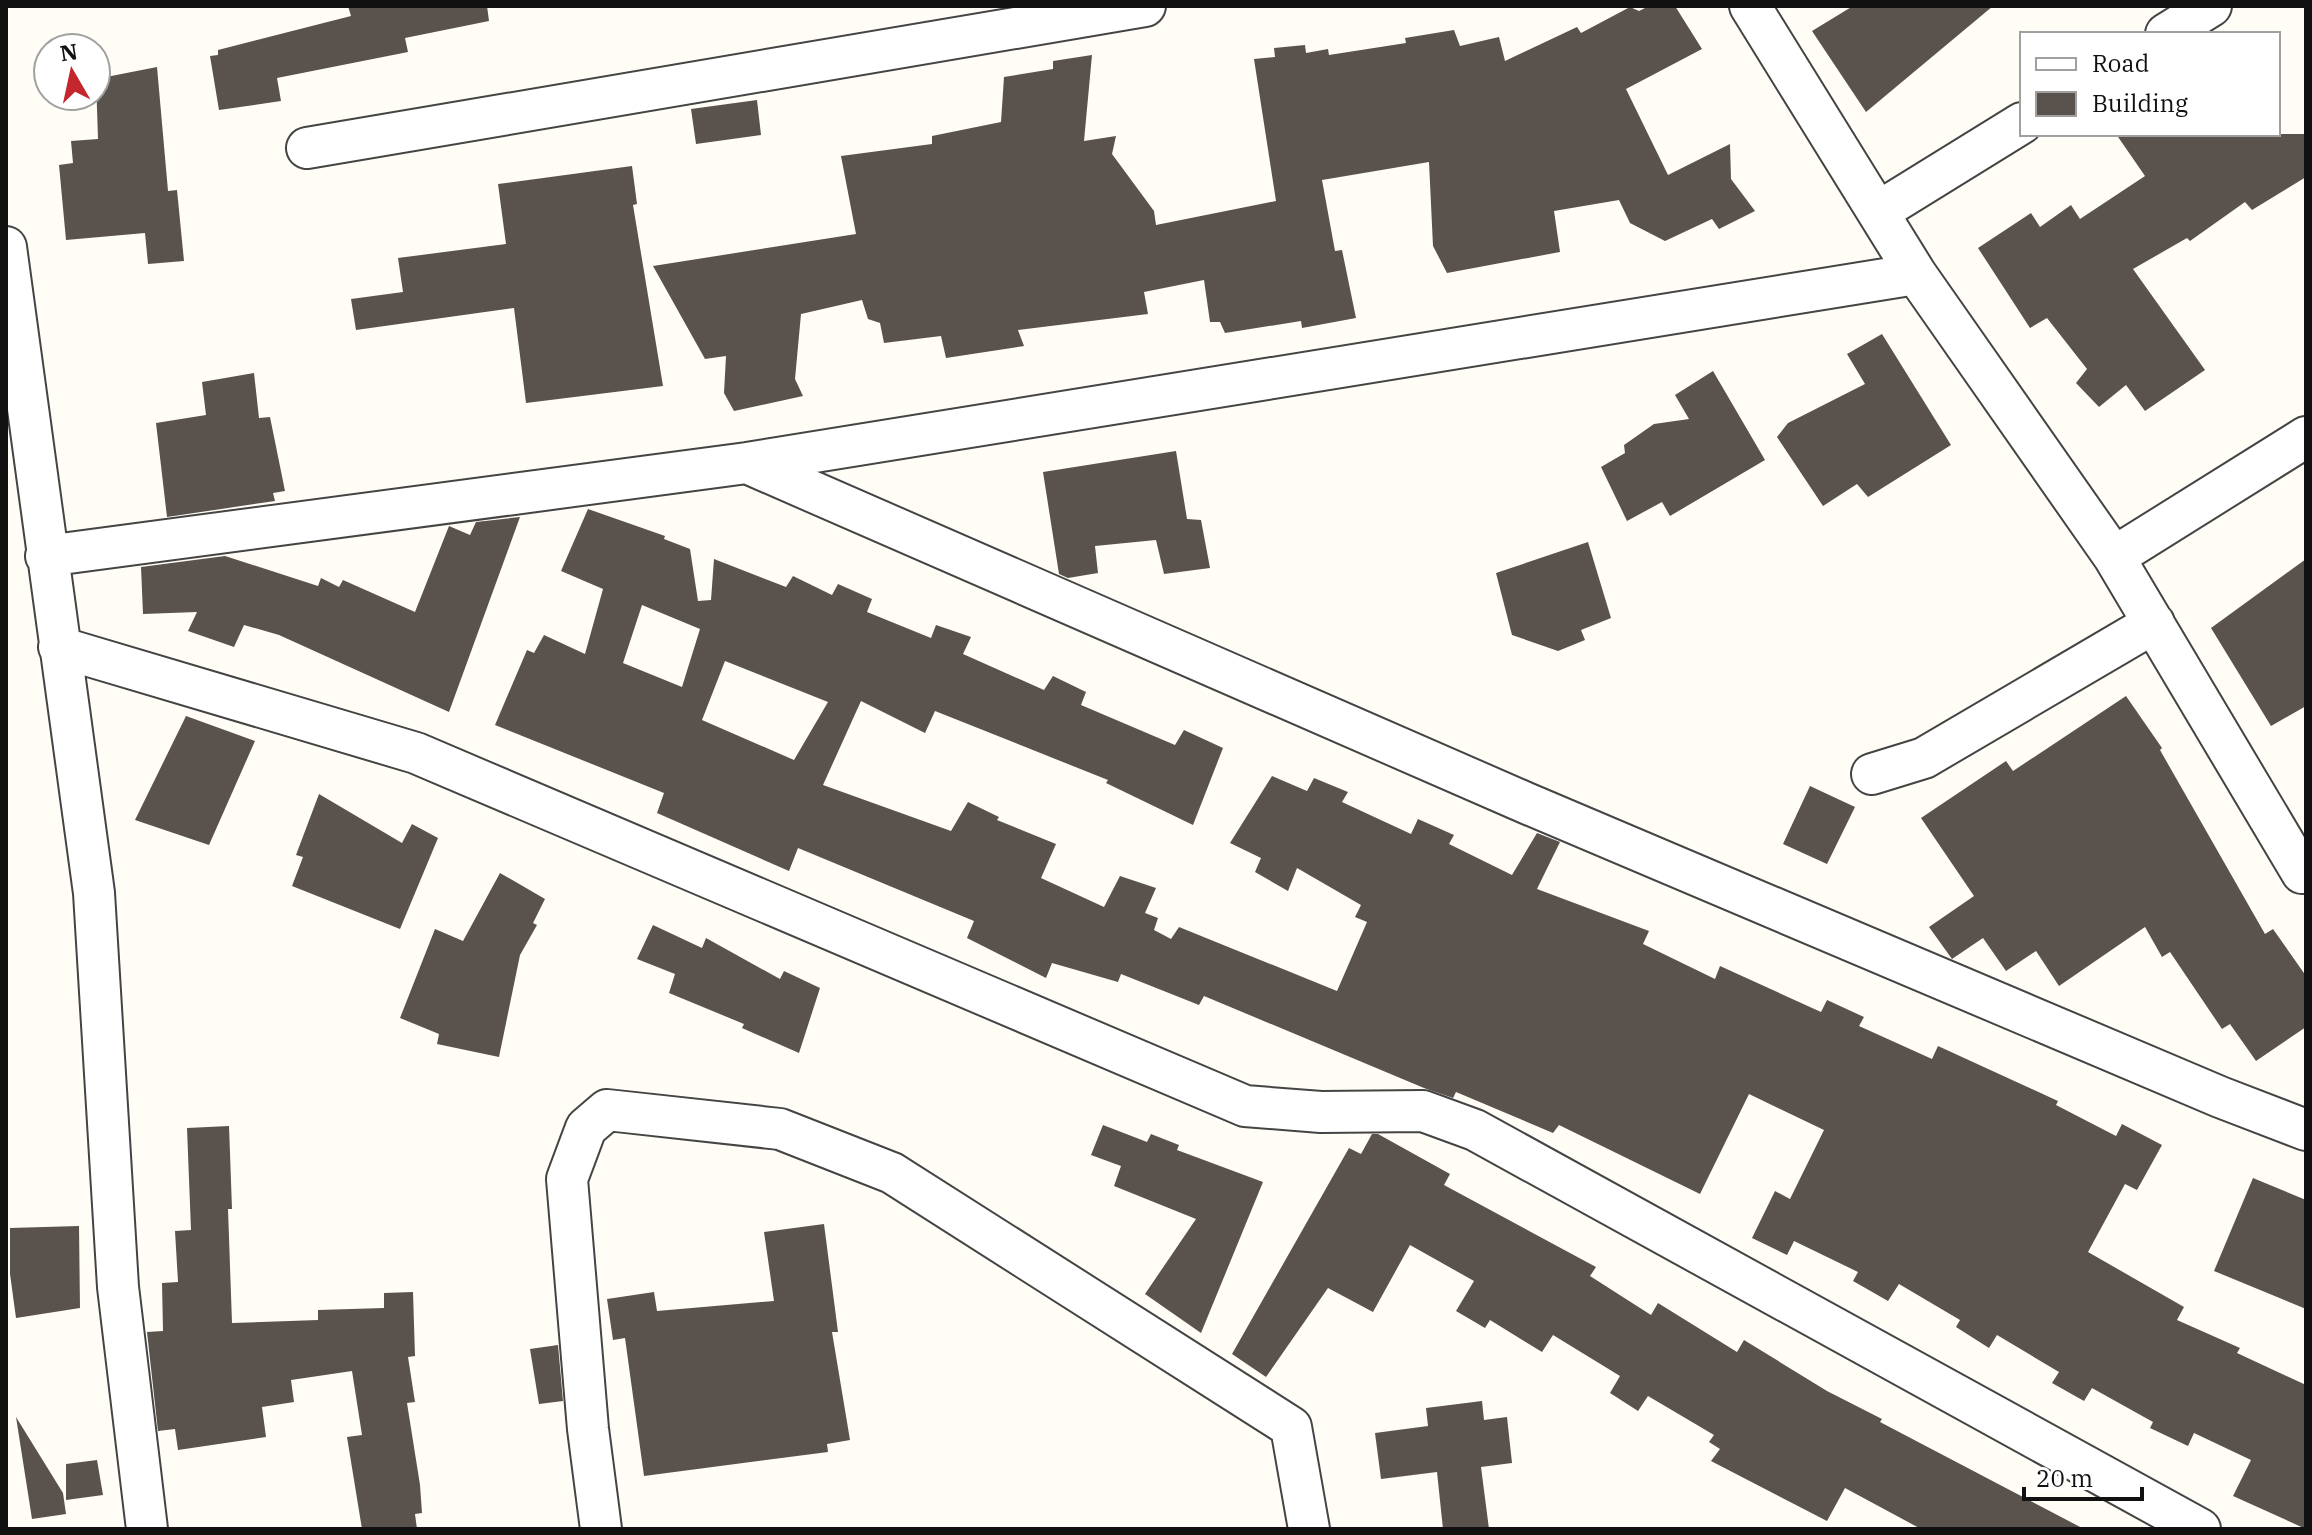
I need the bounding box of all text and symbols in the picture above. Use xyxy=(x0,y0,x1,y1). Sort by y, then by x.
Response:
north arrow xyxy=(32,32,112,112)
legend xyxy=(2020,32,2280,136)
text: N xyxy=(58,36,80,67)
text: Road xyxy=(2092,47,2149,79)
text: Building xyxy=(2092,87,2188,119)
scale bar xyxy=(2024,1451,2142,1501)
text: 20 m xyxy=(2036,1462,2093,1494)

